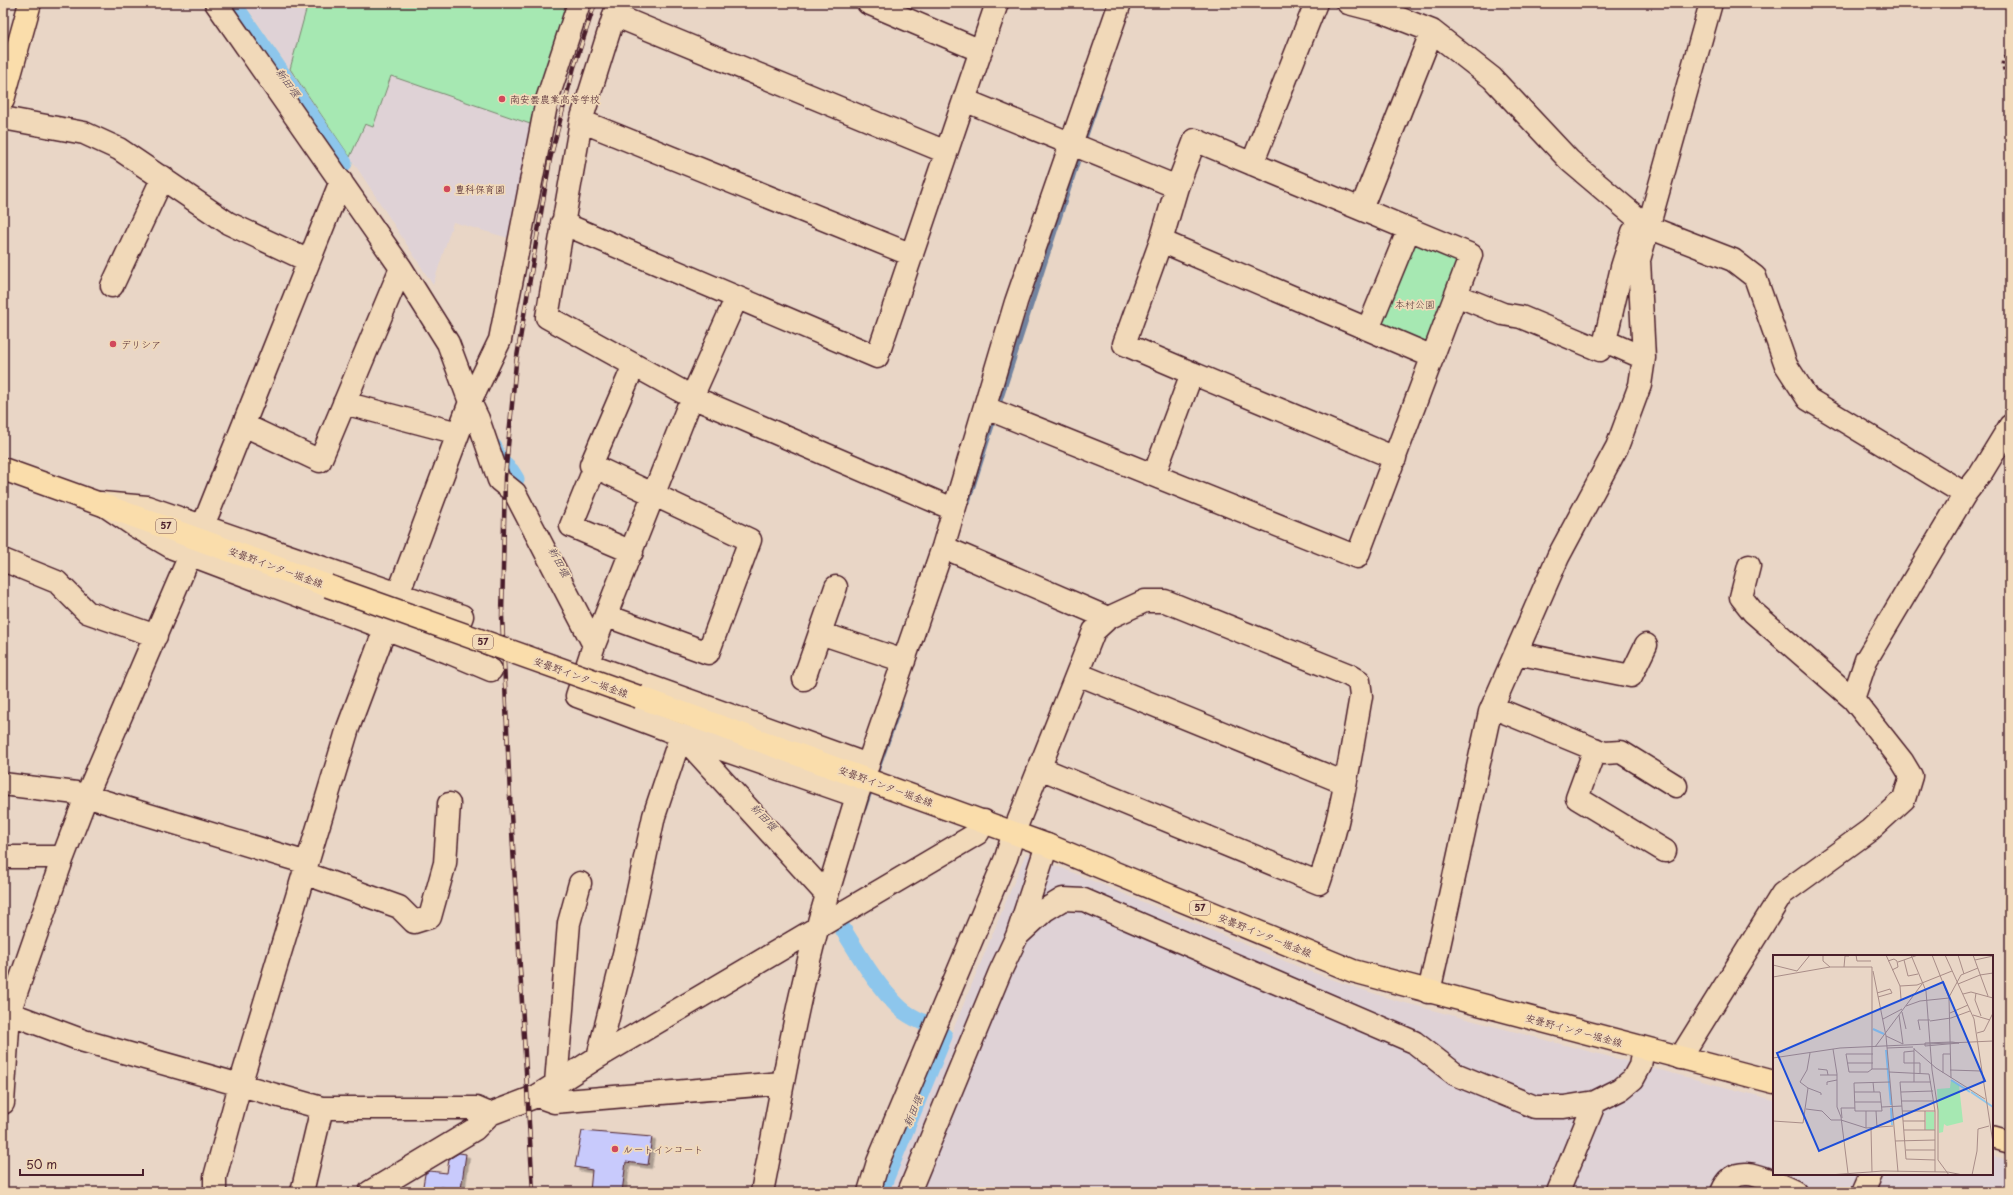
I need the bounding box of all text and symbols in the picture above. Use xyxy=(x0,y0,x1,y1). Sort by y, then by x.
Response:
water label: 新田堰 xyxy=(272,64,305,102)
place label: 南安曇農業高等学校 xyxy=(510,91,600,106)
marker: 南安曇農業高等学校 xyxy=(497,94,507,104)
place label: 豊科保育園 xyxy=(455,181,505,196)
marker: 豊科保育園 xyxy=(442,184,452,194)
park label: 本村公園 xyxy=(1395,296,1435,311)
place label: デリシア xyxy=(121,336,161,351)
marker: デリシア xyxy=(108,339,118,349)
road number: 57 xyxy=(156,519,176,533)
street label: 安曇野インター堀金線 xyxy=(227,542,326,591)
water label: 新田堰 xyxy=(544,543,575,581)
road number: 57 xyxy=(473,635,493,649)
street label: 安曇野インター堀金線 xyxy=(532,652,631,701)
street label: 安曇野インター堀金線 xyxy=(837,761,936,810)
water label: 新田堰 xyxy=(747,799,783,835)
road number: 57 xyxy=(1190,901,1210,915)
street label: 安曇野インター堀金線 xyxy=(1216,909,1314,960)
inset map xyxy=(1773,955,1993,1175)
street label: 安曇野インター堀金線 xyxy=(1524,1009,1624,1050)
water label: 新田堰 xyxy=(898,1091,927,1129)
place label: ルートインコート xyxy=(623,1141,703,1156)
marker: ルートインコート xyxy=(610,1144,620,1154)
scale bar xyxy=(20,1151,143,1177)
text: 50 m xyxy=(26,1155,57,1173)

